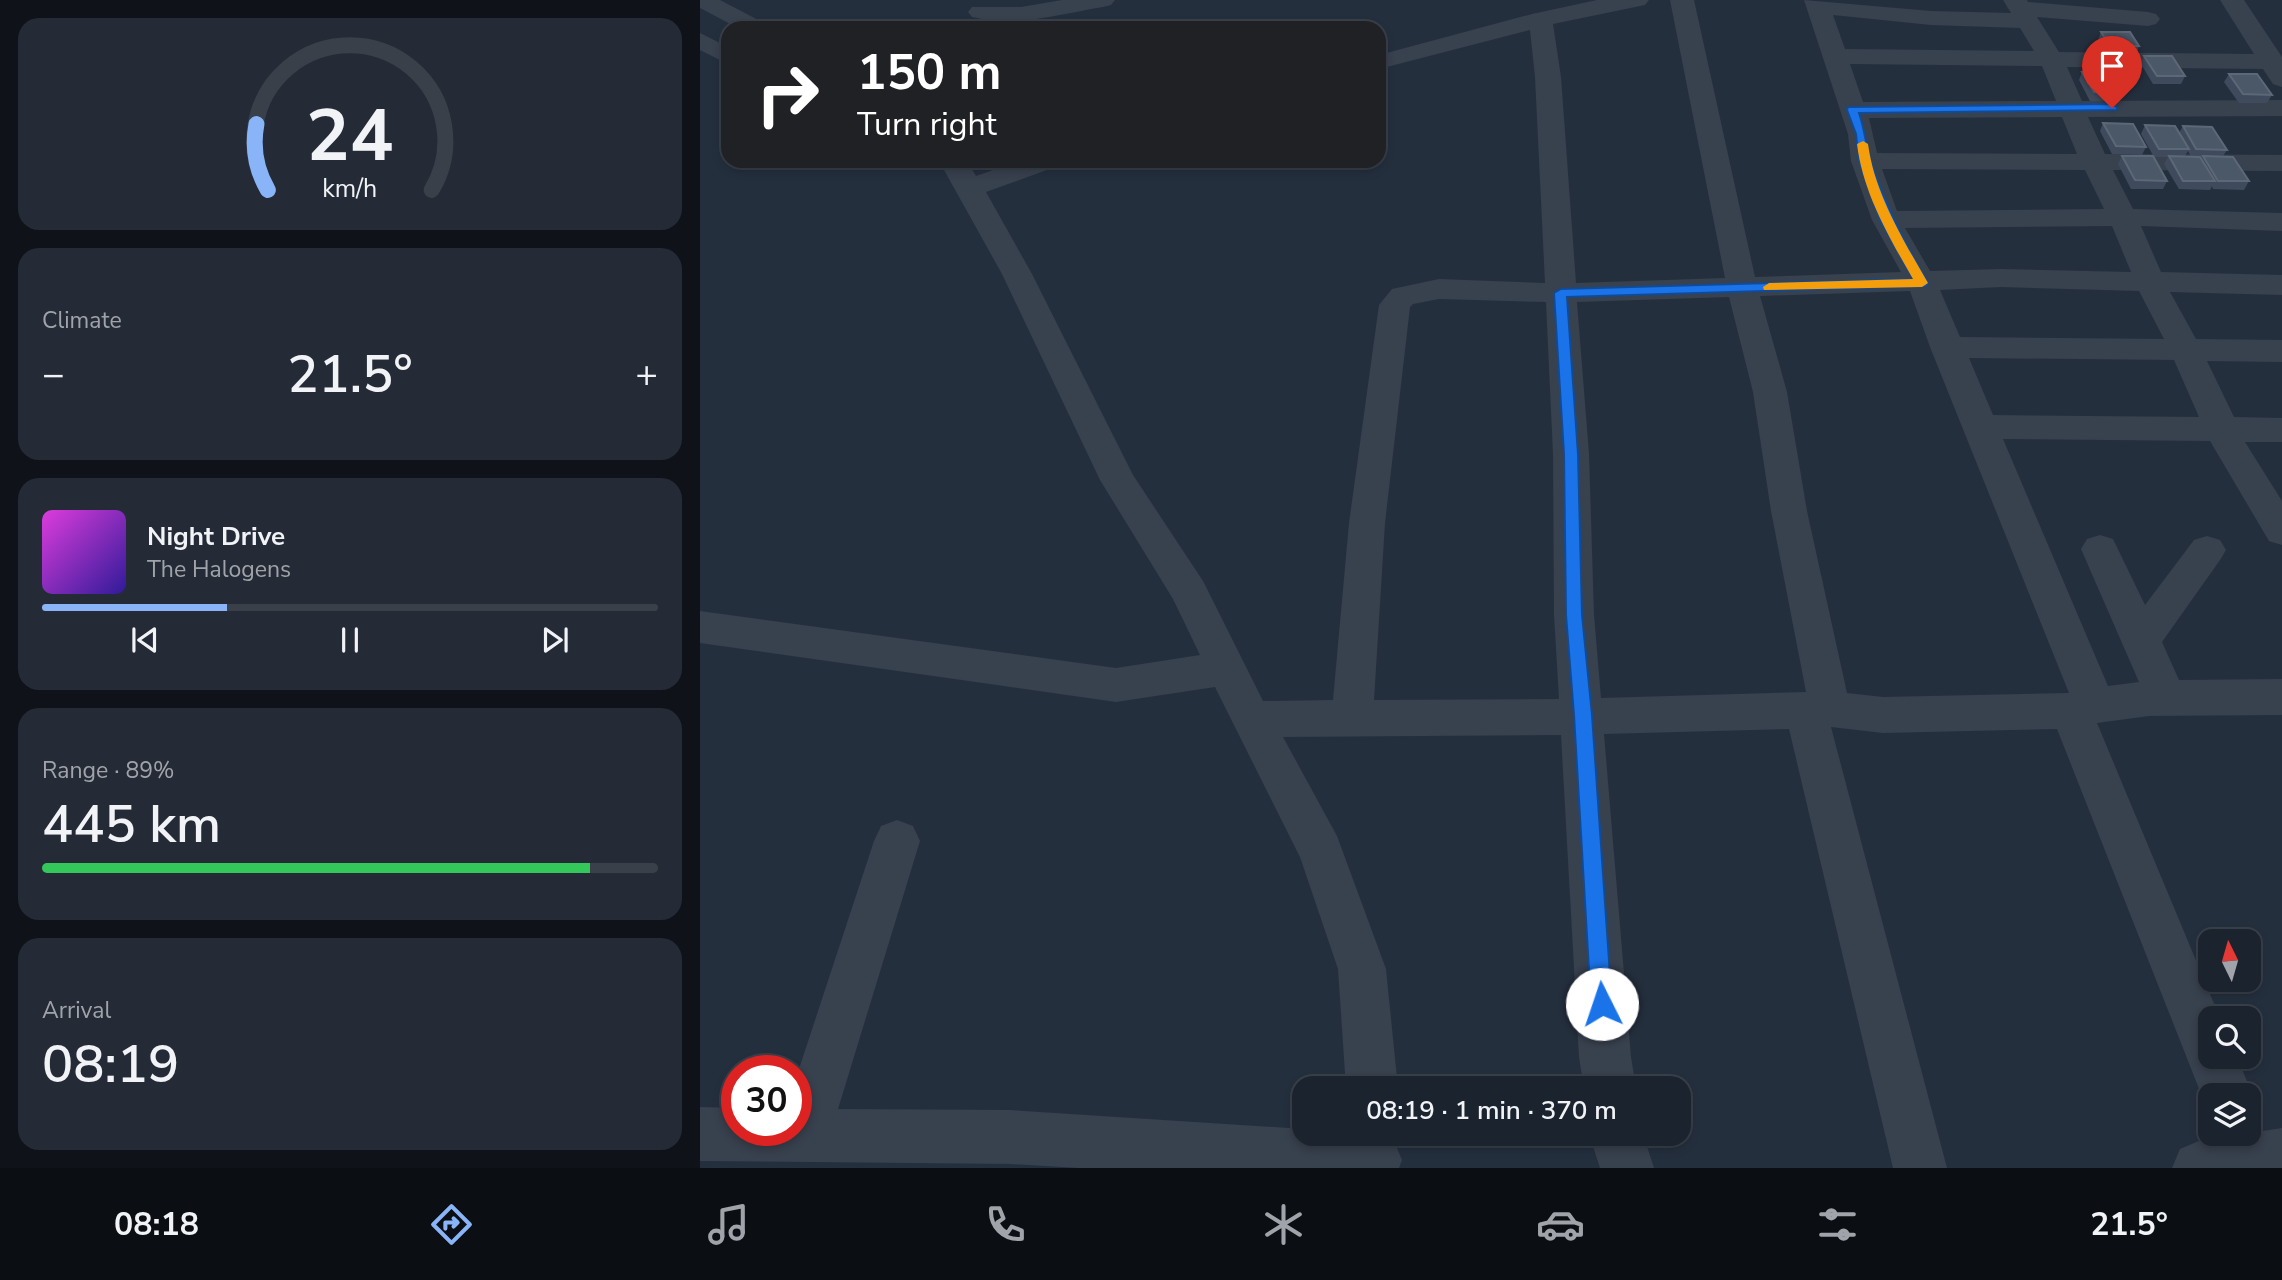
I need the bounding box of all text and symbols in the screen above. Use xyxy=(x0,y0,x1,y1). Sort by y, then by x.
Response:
pin xyxy=(2082,36,2142,108)
text: 150 m xyxy=(857,39,1001,106)
icon: arrive xyxy=(2093,47,2131,85)
icon: right xyxy=(742,49,833,140)
text: 24 xyxy=(306,86,394,186)
text: Turn right xyxy=(857,103,997,146)
text: km/h xyxy=(322,172,378,206)
text: Climate xyxy=(42,305,122,336)
text: 21.5° xyxy=(287,339,413,410)
text: − xyxy=(42,349,65,400)
text: + xyxy=(635,349,658,400)
text: Night Drive xyxy=(147,519,285,554)
text: The Halogens xyxy=(147,554,291,585)
icon: previous xyxy=(126,621,164,659)
icon: pause xyxy=(331,621,369,659)
icon: next xyxy=(536,621,574,659)
text: Range · 89% xyxy=(42,755,174,786)
text: 445 km xyxy=(42,789,221,860)
north arrow xyxy=(2198,929,2261,992)
map controls xyxy=(2198,929,2261,1146)
position arrow xyxy=(1565,967,1639,1041)
text: Arrival xyxy=(42,995,111,1026)
button: search xyxy=(2198,1006,2261,1069)
text: 08:19 xyxy=(42,1029,179,1100)
speed limit sign: 30 xyxy=(721,1055,812,1146)
button: layers xyxy=(2198,1083,2261,1146)
text: 08:19 · 1 min · 370 m xyxy=(1366,1093,1617,1128)
icon: directions xyxy=(427,1200,476,1249)
icon: music xyxy=(704,1200,753,1249)
icon: phone xyxy=(981,1200,1030,1249)
icon: climate xyxy=(1259,1200,1308,1249)
icon: car xyxy=(1536,1200,1585,1249)
icon: filters xyxy=(1813,1200,1862,1249)
text: 08:18 xyxy=(114,1203,199,1246)
text: 21.5° xyxy=(2090,1203,2168,1246)

